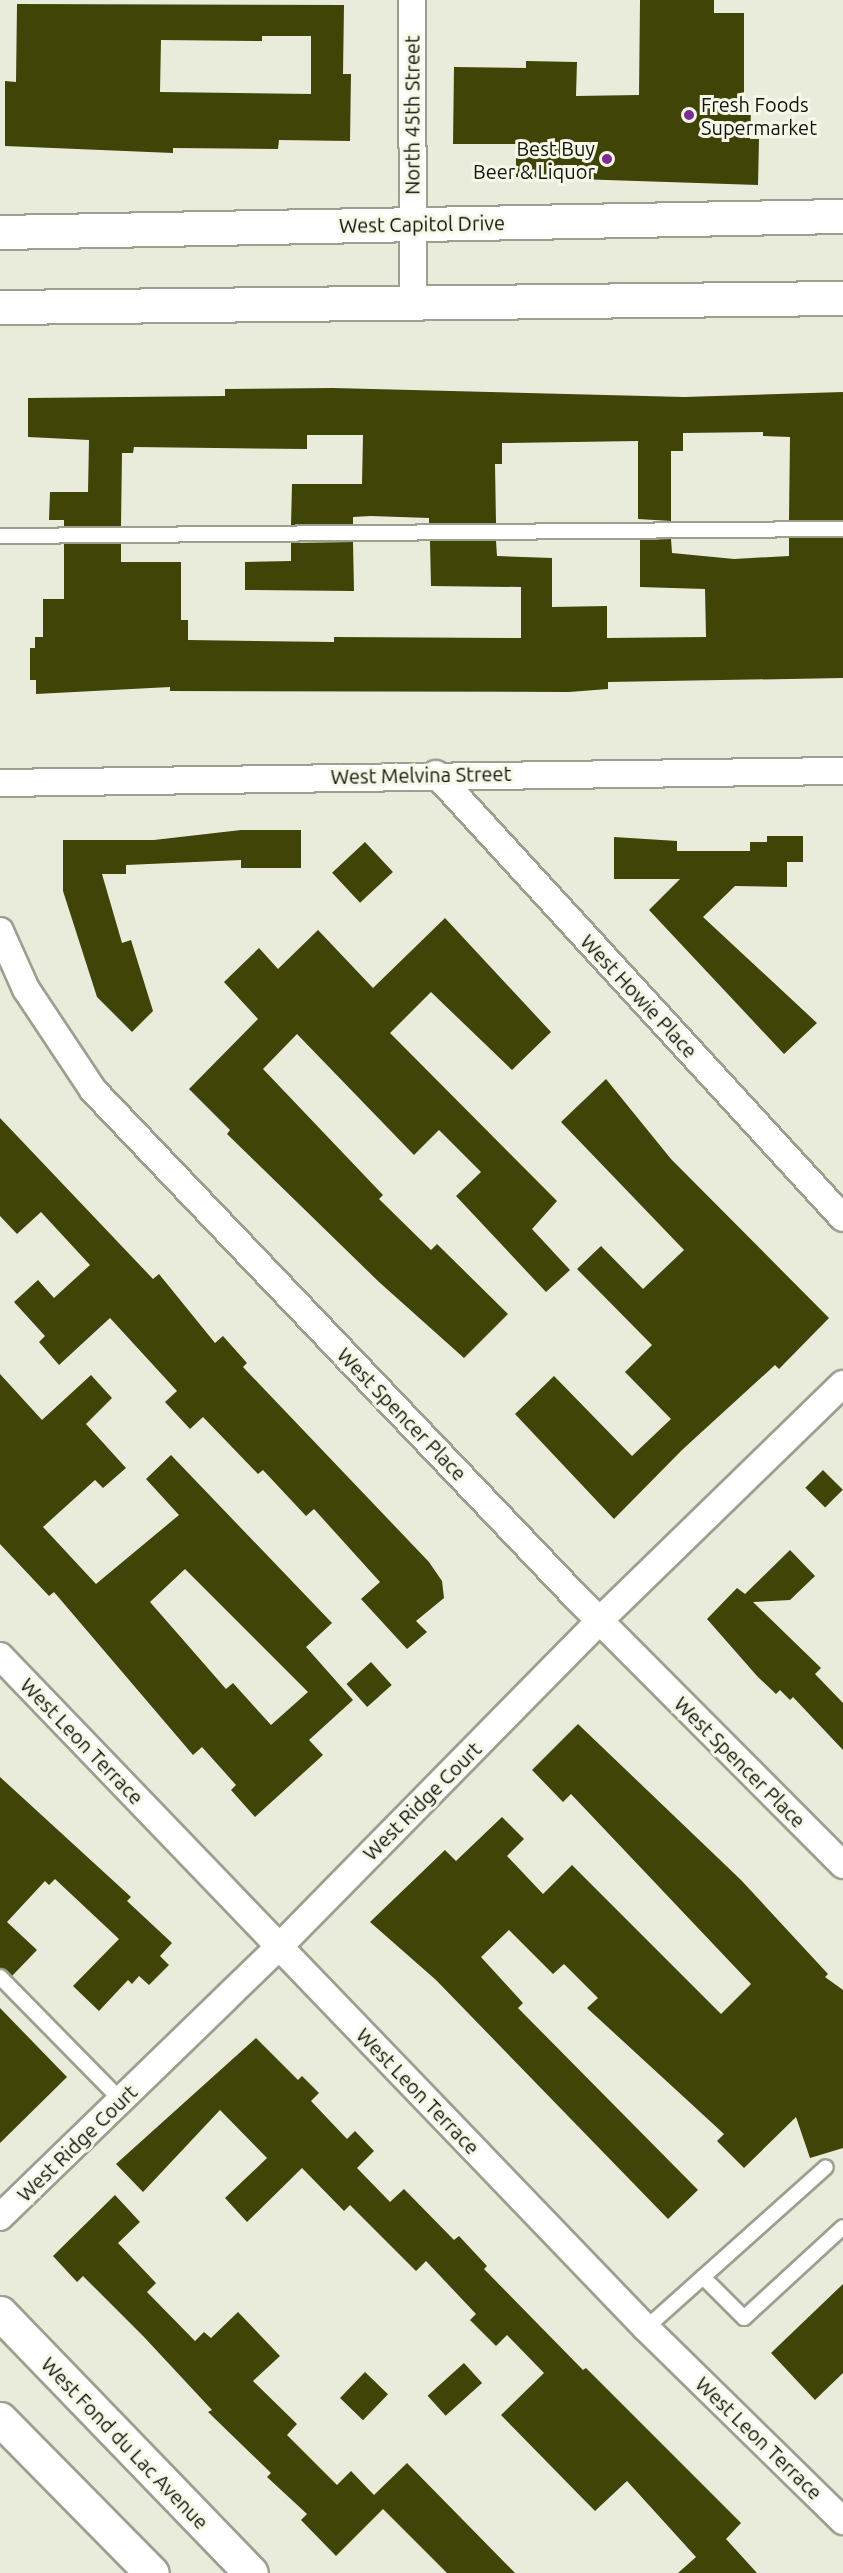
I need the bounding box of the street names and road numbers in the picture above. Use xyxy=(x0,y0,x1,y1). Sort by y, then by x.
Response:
street label: North 45th Street xyxy=(400,35,424,195)
street label: West Capitol Drive xyxy=(339,211,505,237)
street label: West Melvina Street xyxy=(330,761,512,789)
street label: West Howie Place xyxy=(576,929,702,1063)
street label: West Spencer Place xyxy=(333,1343,471,1485)
street label: West Leon Terrace xyxy=(16,1673,148,1809)
street label: West Spencer Place xyxy=(670,1692,810,1832)
street label: West Ridge Court xyxy=(358,1737,486,1865)
street label: West Leon Terrace xyxy=(352,2023,484,2159)
street label: West Ridge Court xyxy=(12,2080,142,2206)
street label: West Fond du Lac Avenue xyxy=(37,2352,213,2534)
street label: West Leon Terrace xyxy=(691,2372,827,2504)

